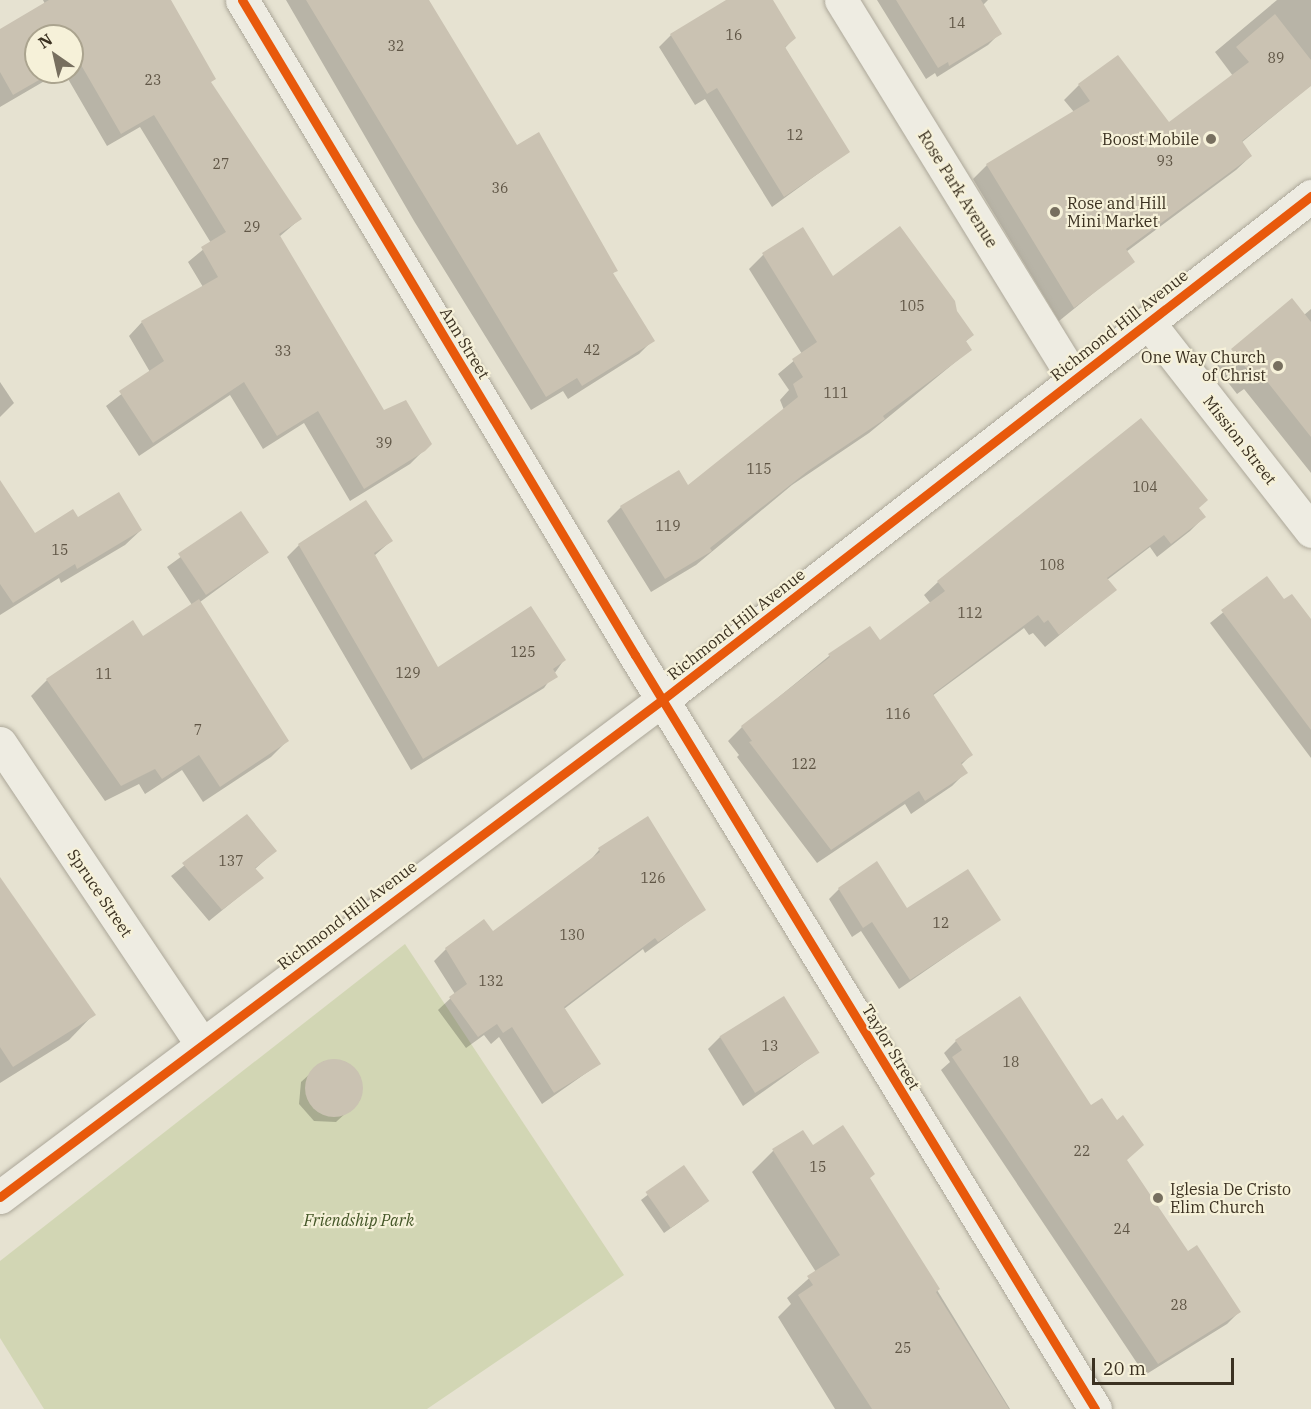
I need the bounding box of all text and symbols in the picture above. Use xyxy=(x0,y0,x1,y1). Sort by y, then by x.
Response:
house number: 14 xyxy=(949,15,965,31)
north arrow xyxy=(24,24,84,84)
house number: 16 xyxy=(726,27,742,43)
text: N xyxy=(34,29,56,53)
house number: 32 xyxy=(388,38,404,54)
house number: 89 xyxy=(1268,50,1284,66)
house number: 23 xyxy=(145,72,161,88)
house number: 12 xyxy=(787,127,803,143)
street label: Rose Park Avenue xyxy=(914,127,1002,251)
place label: Boost Mobile xyxy=(1102,129,1199,149)
marker: Boost Mobile xyxy=(1204,132,1218,146)
house number: 93 xyxy=(1157,153,1173,169)
house number: 27 xyxy=(213,156,229,172)
house number: 36 xyxy=(492,180,508,196)
place label: Rose and Hill Mini Market xyxy=(1067,193,1166,231)
marker: Rose and Hill Mini Market xyxy=(1048,205,1062,219)
house number: 29 xyxy=(244,219,260,235)
street label: Richmond Hill Avenue xyxy=(1046,265,1192,385)
house number: 105 xyxy=(899,298,925,314)
street label: Ann Street xyxy=(436,304,494,382)
house number: 42 xyxy=(584,342,600,358)
house number: 33 xyxy=(275,343,291,359)
place label: One Way Church of Christ xyxy=(1141,347,1266,385)
marker: One Way Church of Christ xyxy=(1271,359,1285,373)
house number: 111 xyxy=(823,385,849,401)
street label: Mission Street xyxy=(1199,392,1281,488)
house number: 39 xyxy=(376,435,392,451)
house number: 115 xyxy=(746,461,772,477)
house number: 104 xyxy=(1132,479,1158,495)
house number: 119 xyxy=(655,518,681,534)
house number: 15 xyxy=(52,542,68,558)
house number: 108 xyxy=(1039,557,1065,573)
street label: Richmond Hill Avenue xyxy=(663,564,809,684)
house number: 112 xyxy=(957,605,983,621)
house number: 125 xyxy=(510,644,536,660)
house number: 129 xyxy=(395,665,421,681)
house number: 11 xyxy=(96,666,112,682)
house number: 116 xyxy=(885,706,911,722)
house number: 7 xyxy=(194,722,202,738)
house number: 122 xyxy=(791,756,817,772)
street label: Spruce Street xyxy=(64,845,136,941)
house number: 137 xyxy=(218,853,244,869)
street label: Richmond Hill Avenue xyxy=(274,856,420,974)
house number: 126 xyxy=(640,870,666,886)
house number: 12 xyxy=(933,915,949,931)
house number: 130 xyxy=(559,927,585,943)
house number: 132 xyxy=(478,973,504,989)
street label: Taylor Street xyxy=(858,1001,924,1093)
house number: 13 xyxy=(762,1038,778,1054)
house number: 18 xyxy=(1003,1054,1019,1070)
house number: 22 xyxy=(1074,1143,1090,1159)
house number: 15 xyxy=(810,1159,826,1175)
place label: Iglesia De Cristo Elim Church xyxy=(1170,1179,1291,1217)
marker: Iglesia De Cristo Elim Church xyxy=(1151,1191,1165,1205)
park label: Friendship Park xyxy=(304,1210,414,1230)
house number: 24 xyxy=(1114,1221,1130,1237)
house number: 28 xyxy=(1171,1297,1187,1313)
house number: 25 xyxy=(895,1340,911,1356)
scale bar xyxy=(1095,1346,1238,1384)
text: 20 m xyxy=(1103,1357,1146,1380)

